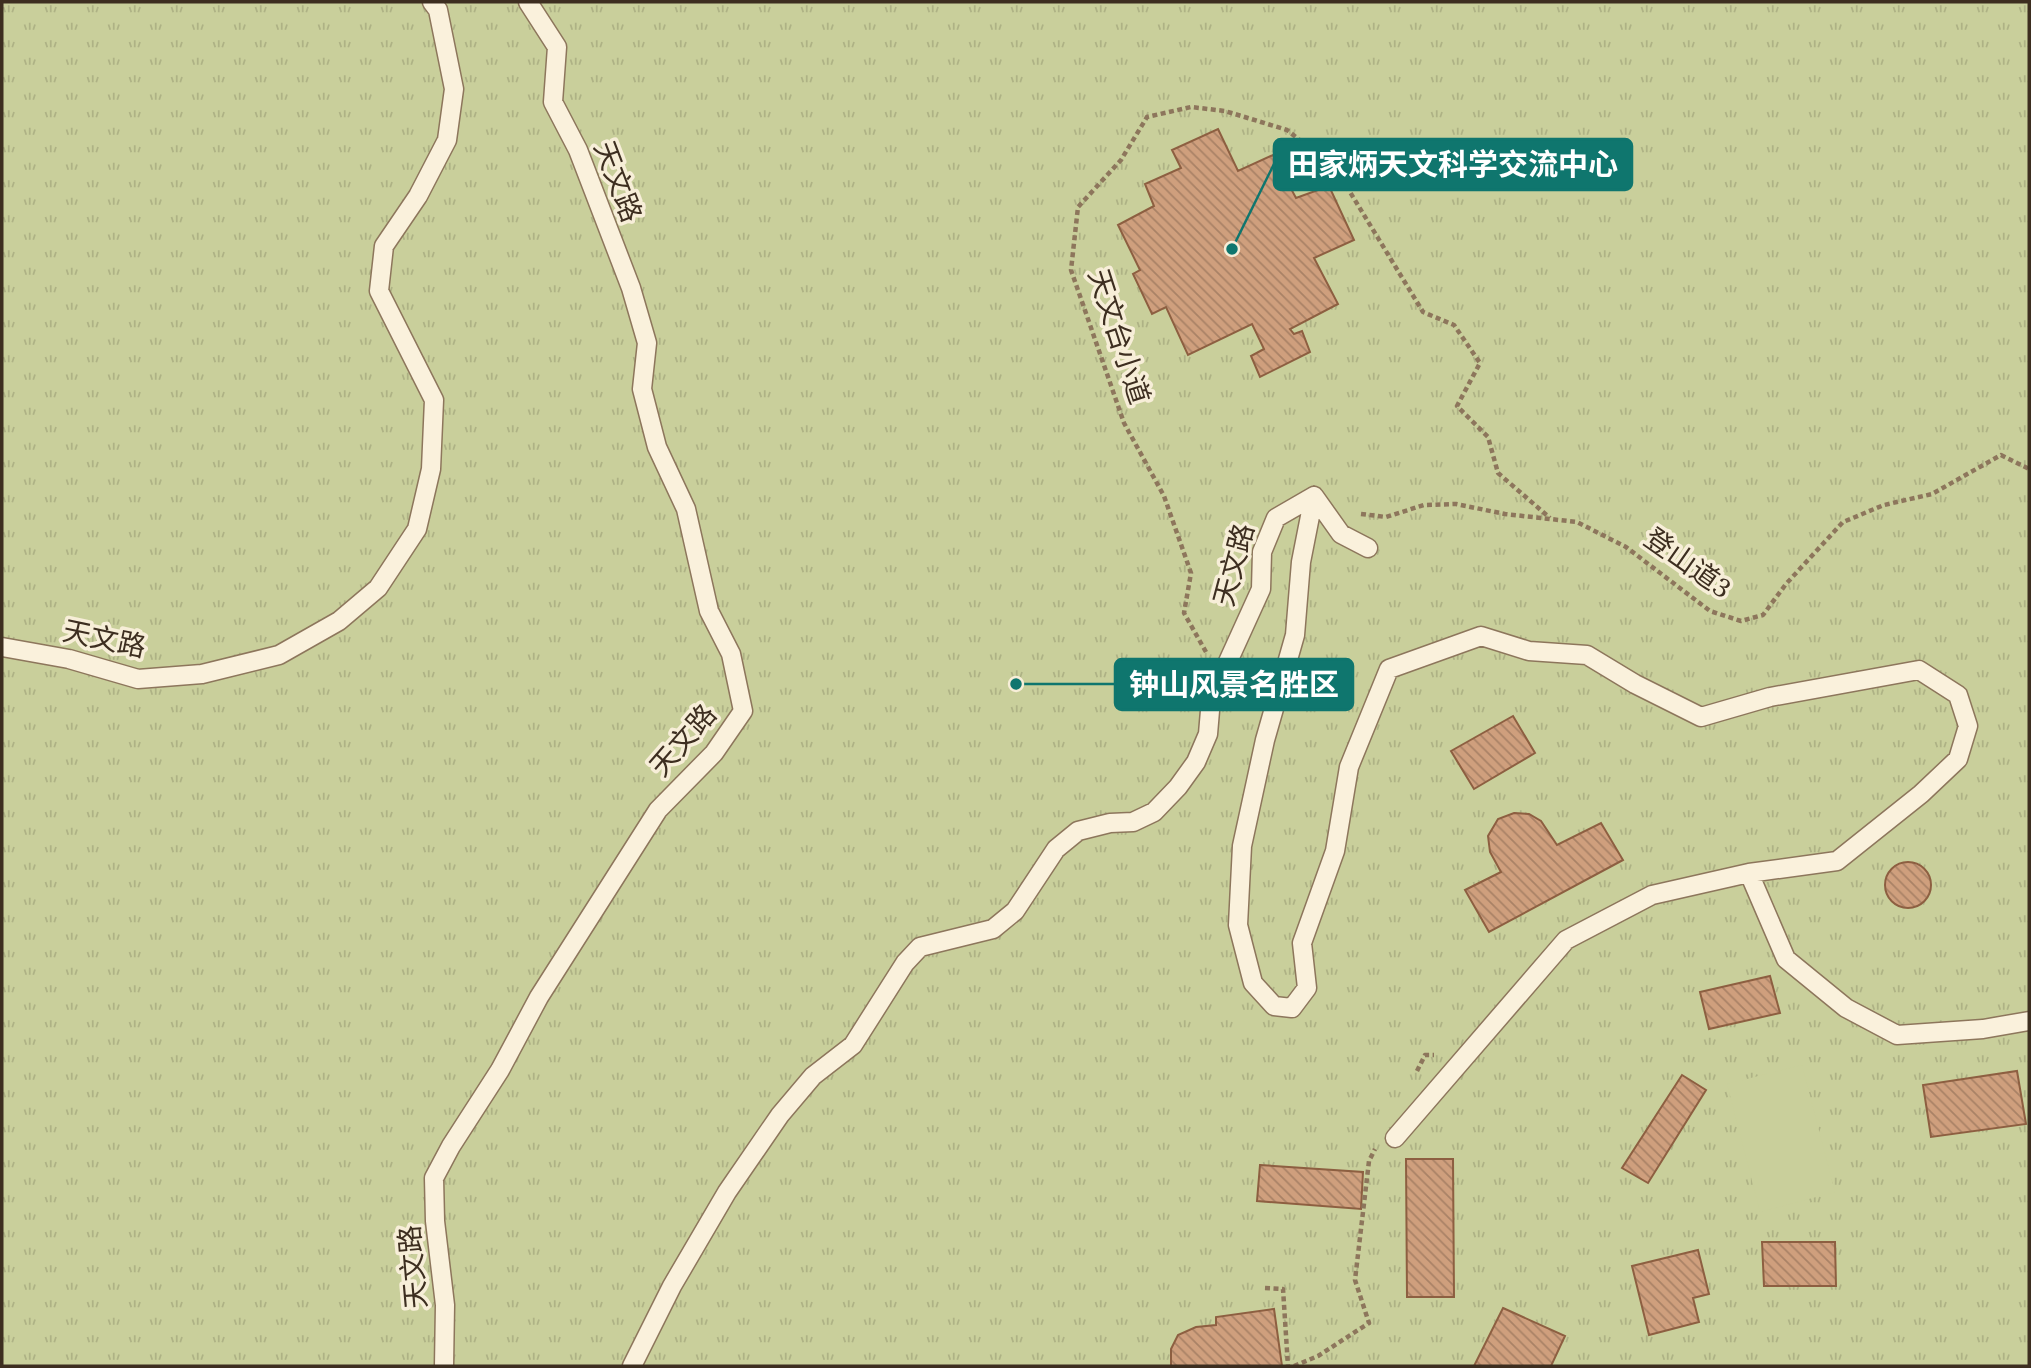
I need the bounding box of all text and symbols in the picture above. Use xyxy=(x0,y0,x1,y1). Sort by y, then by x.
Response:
street label: 天文路 xyxy=(582,135,652,229)
callout: 田家炳天文科学交流中心 xyxy=(1274,139,1632,190)
text: 田家炳天文科学交流中心 xyxy=(1288,143,1618,189)
street label: 天文台小道 xyxy=(1076,264,1160,410)
street label: 登山道3 xyxy=(1635,518,1739,610)
street label: 天文路 xyxy=(1203,519,1267,611)
street label: 天文路 xyxy=(58,610,150,670)
callout: 钟山风景名胜区 xyxy=(1115,659,1353,710)
text: 钟山风景名胜区 xyxy=(1129,663,1339,709)
street label: 天文路 xyxy=(640,695,728,787)
street label: 天文路 xyxy=(389,1223,439,1311)

